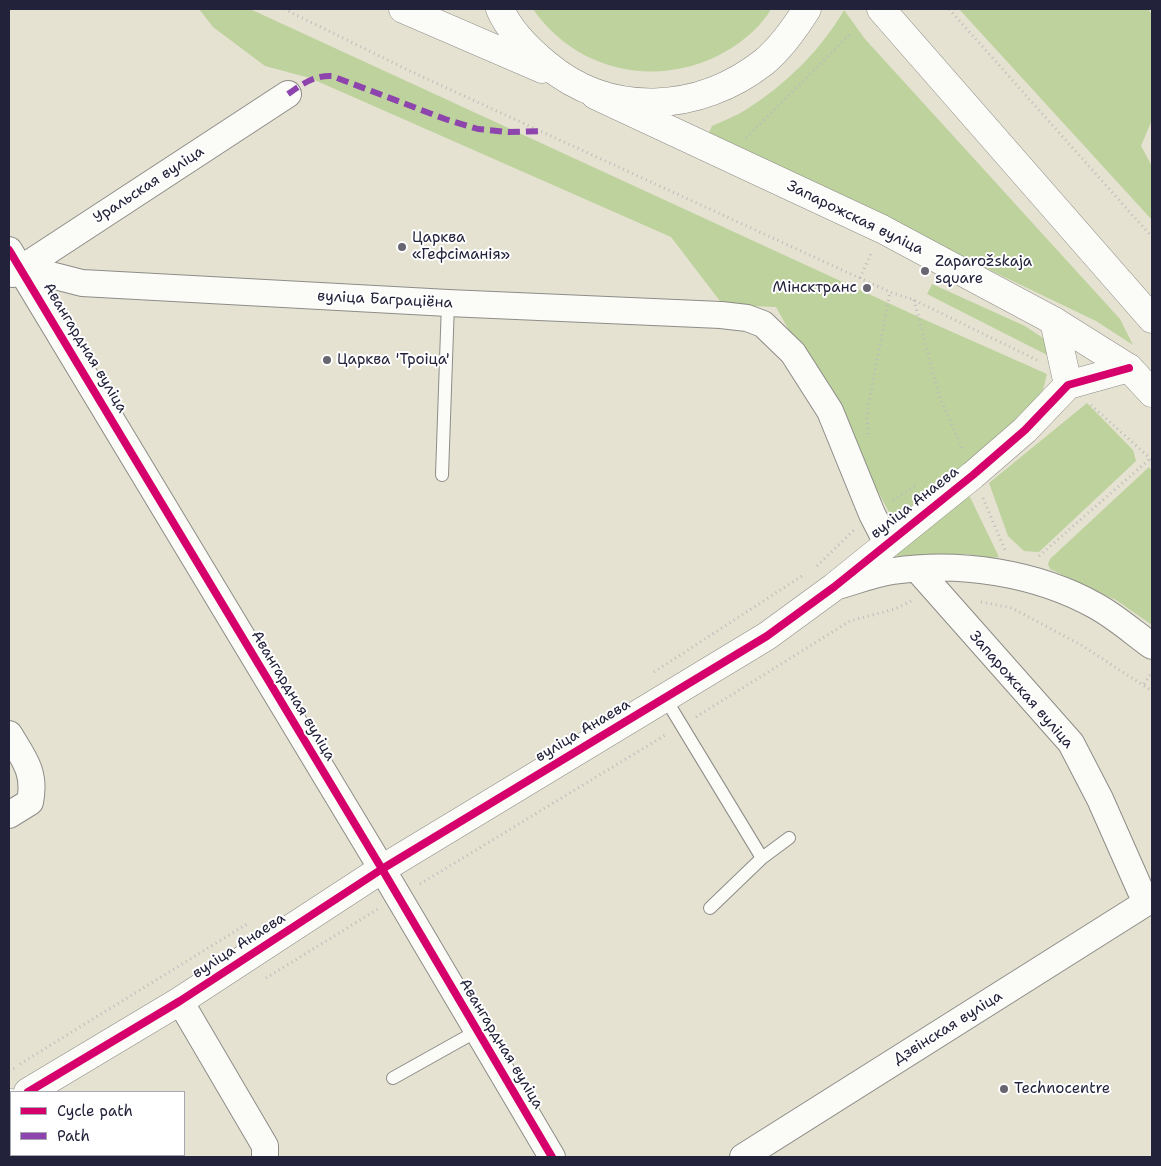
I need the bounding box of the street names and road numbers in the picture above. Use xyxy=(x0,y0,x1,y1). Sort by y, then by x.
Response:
street label: Уральская вуліца xyxy=(90,143,208,227)
street label: Запарожская вуліца xyxy=(784,177,926,259)
street label: Авангардная вуліца xyxy=(39,280,131,416)
street label: вуліца Баграціёна xyxy=(317,287,453,313)
street label: вуліца Анаева xyxy=(867,463,963,543)
street label: Авангардная вуліца xyxy=(247,628,339,764)
street label: Запарожская вуліца xyxy=(965,628,1077,752)
street label: вуліца Анаева xyxy=(532,696,634,766)
street label: вуліца Анаева xyxy=(189,909,289,983)
street label: Авангардная вуліца xyxy=(455,976,547,1112)
street label: Дзвінская вуліца xyxy=(890,987,1006,1069)

